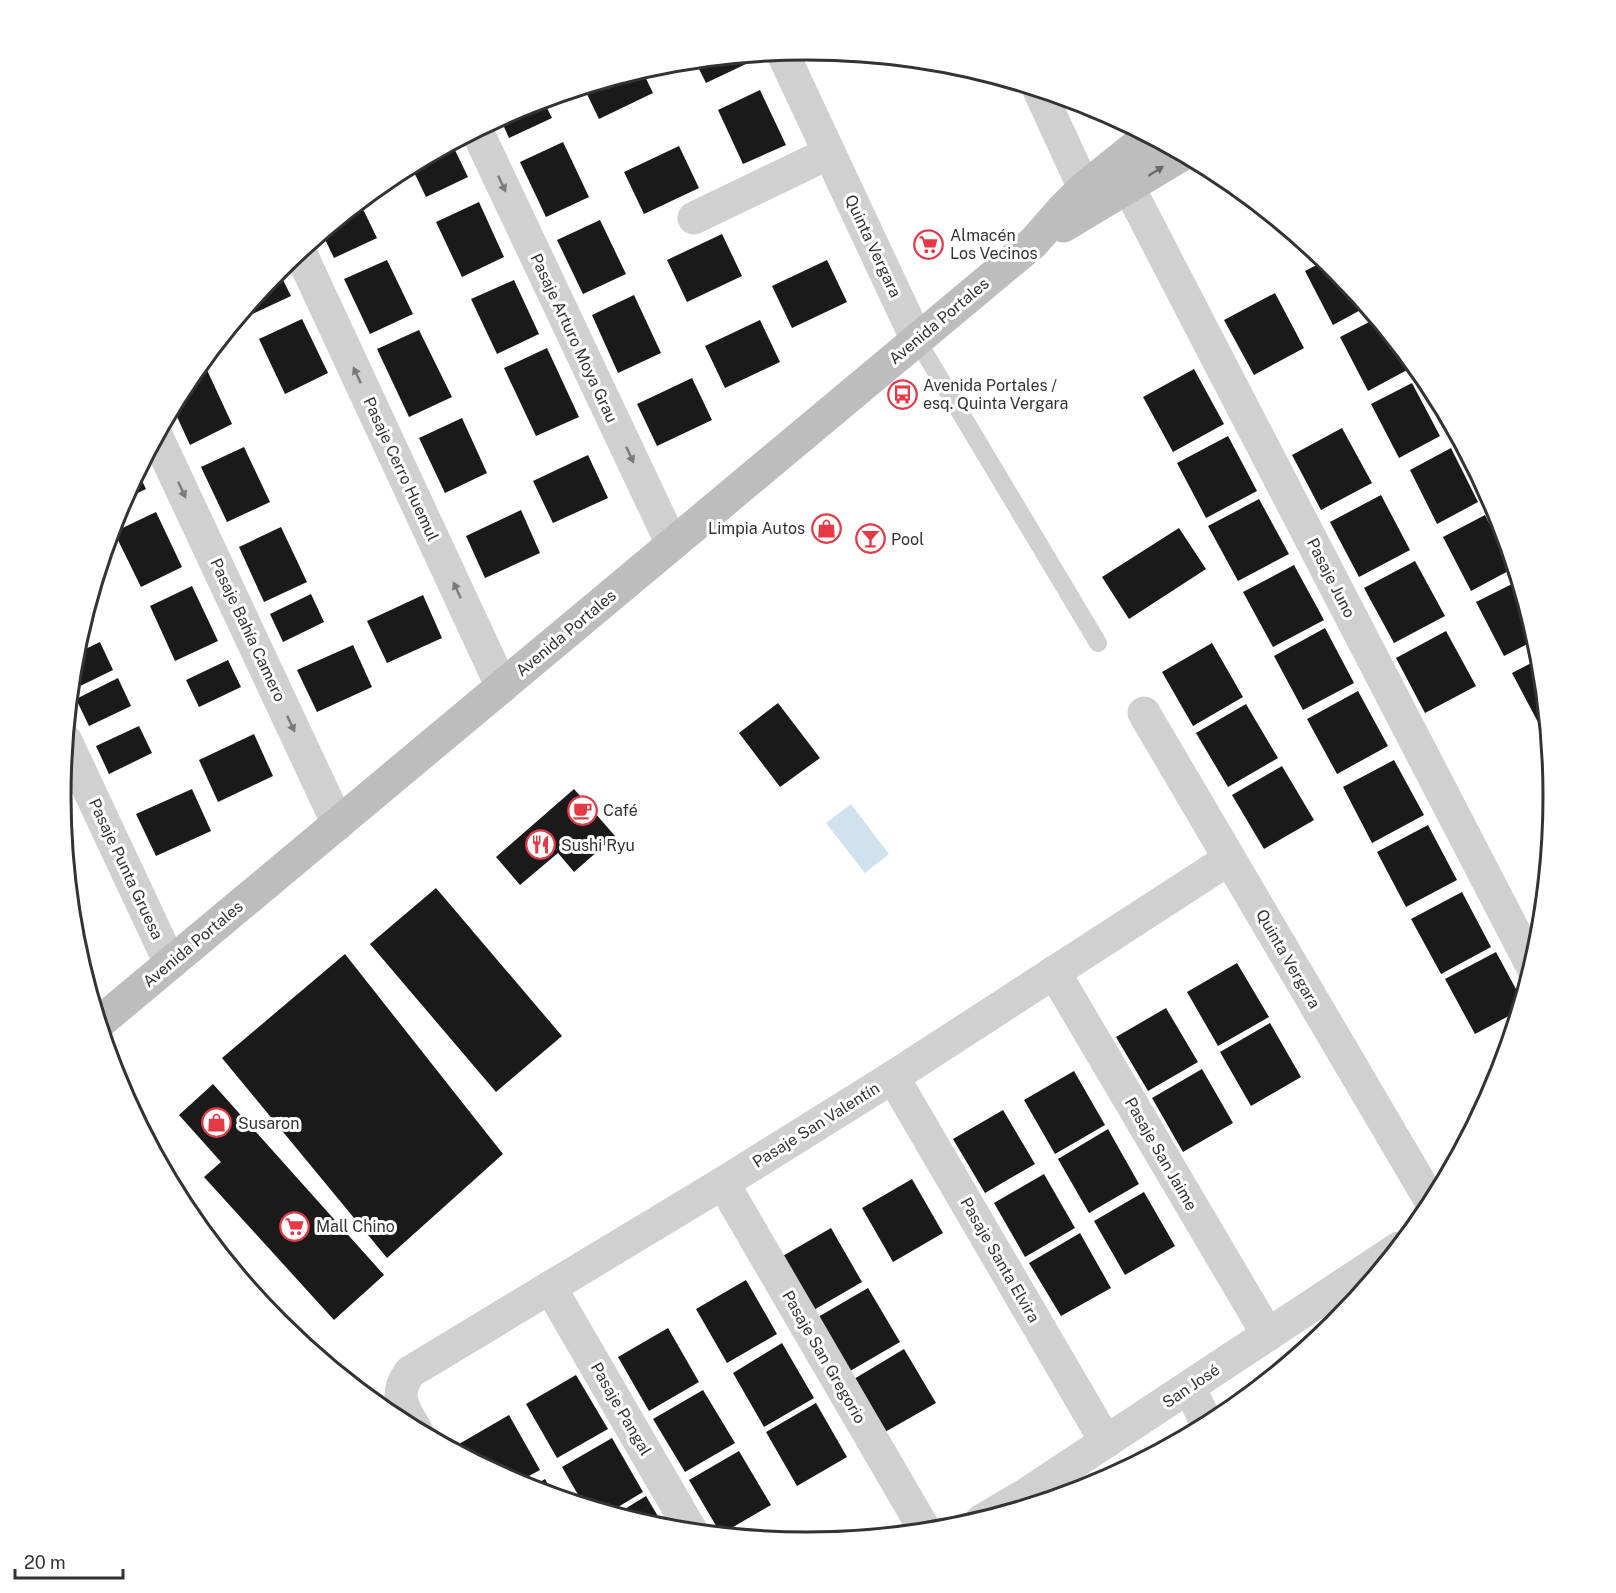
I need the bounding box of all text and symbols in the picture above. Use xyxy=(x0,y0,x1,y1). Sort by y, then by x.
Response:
one-way arrow xyxy=(1148,165,1164,176)
one-way arrow xyxy=(497,175,506,192)
street label: Quinta Vergara xyxy=(841,192,905,300)
place label: Almacén Los Vecinos xyxy=(950,226,1038,263)
supermarket icon: Almacén Los Vecinos xyxy=(913,228,945,260)
street label: Pasaje Arturo Moya Grau xyxy=(526,250,622,426)
street label: Avenida Portales xyxy=(885,274,993,368)
one-way arrow xyxy=(352,365,362,383)
place label: Avenida Portales / esq. Quinta Vergara xyxy=(923,376,1068,413)
bus stop icon: Avenida Portales / esq. Quinta Vergara xyxy=(886,378,918,410)
street label: Pasaje Cerro Huemul xyxy=(359,394,443,544)
one-way arrow xyxy=(625,446,634,463)
one-way arrow xyxy=(177,481,187,499)
shop icon: Limpia Autos xyxy=(810,512,842,544)
place label: Limpia Autos xyxy=(708,519,805,538)
bar icon: Pool xyxy=(854,523,886,555)
place label: Pool xyxy=(891,530,924,549)
street label: Pasaje Juno xyxy=(1303,535,1359,621)
street label: Pasaje Bahía Camero xyxy=(206,555,290,705)
one-way arrow xyxy=(452,581,461,598)
street label: Avenida Portales xyxy=(512,586,620,680)
one-way arrow xyxy=(287,715,296,732)
cafe icon: Café xyxy=(566,794,598,826)
street label: Pasaje Punta Gruesa xyxy=(85,795,167,943)
place label: Café xyxy=(603,801,638,820)
restaurant icon: Sushi Ryu xyxy=(524,829,556,861)
place label: Sushi Ryu xyxy=(561,836,635,855)
street label: Avenida Portales xyxy=(139,897,247,991)
street label: Quinta Vergara xyxy=(1252,906,1324,1012)
street label: Pasaje San Valentín xyxy=(749,1078,883,1172)
street label: Pasaje San Jaime xyxy=(1121,1094,1201,1214)
shop icon: Susaron xyxy=(201,1107,233,1139)
place label: Susaron xyxy=(238,1114,299,1133)
street label: Pasaje Santa Elvira xyxy=(956,1194,1044,1326)
supermarket icon: Mall Chino xyxy=(279,1210,311,1242)
place label: Mall Chino xyxy=(316,1217,395,1236)
street label: Pasaje San Gregorio xyxy=(778,1287,870,1427)
street label: Pasaje Pangal xyxy=(587,1359,655,1459)
street label: San José xyxy=(1159,1360,1223,1412)
scale bar xyxy=(15,1542,123,1580)
text: 20 m xyxy=(24,1552,66,1573)

